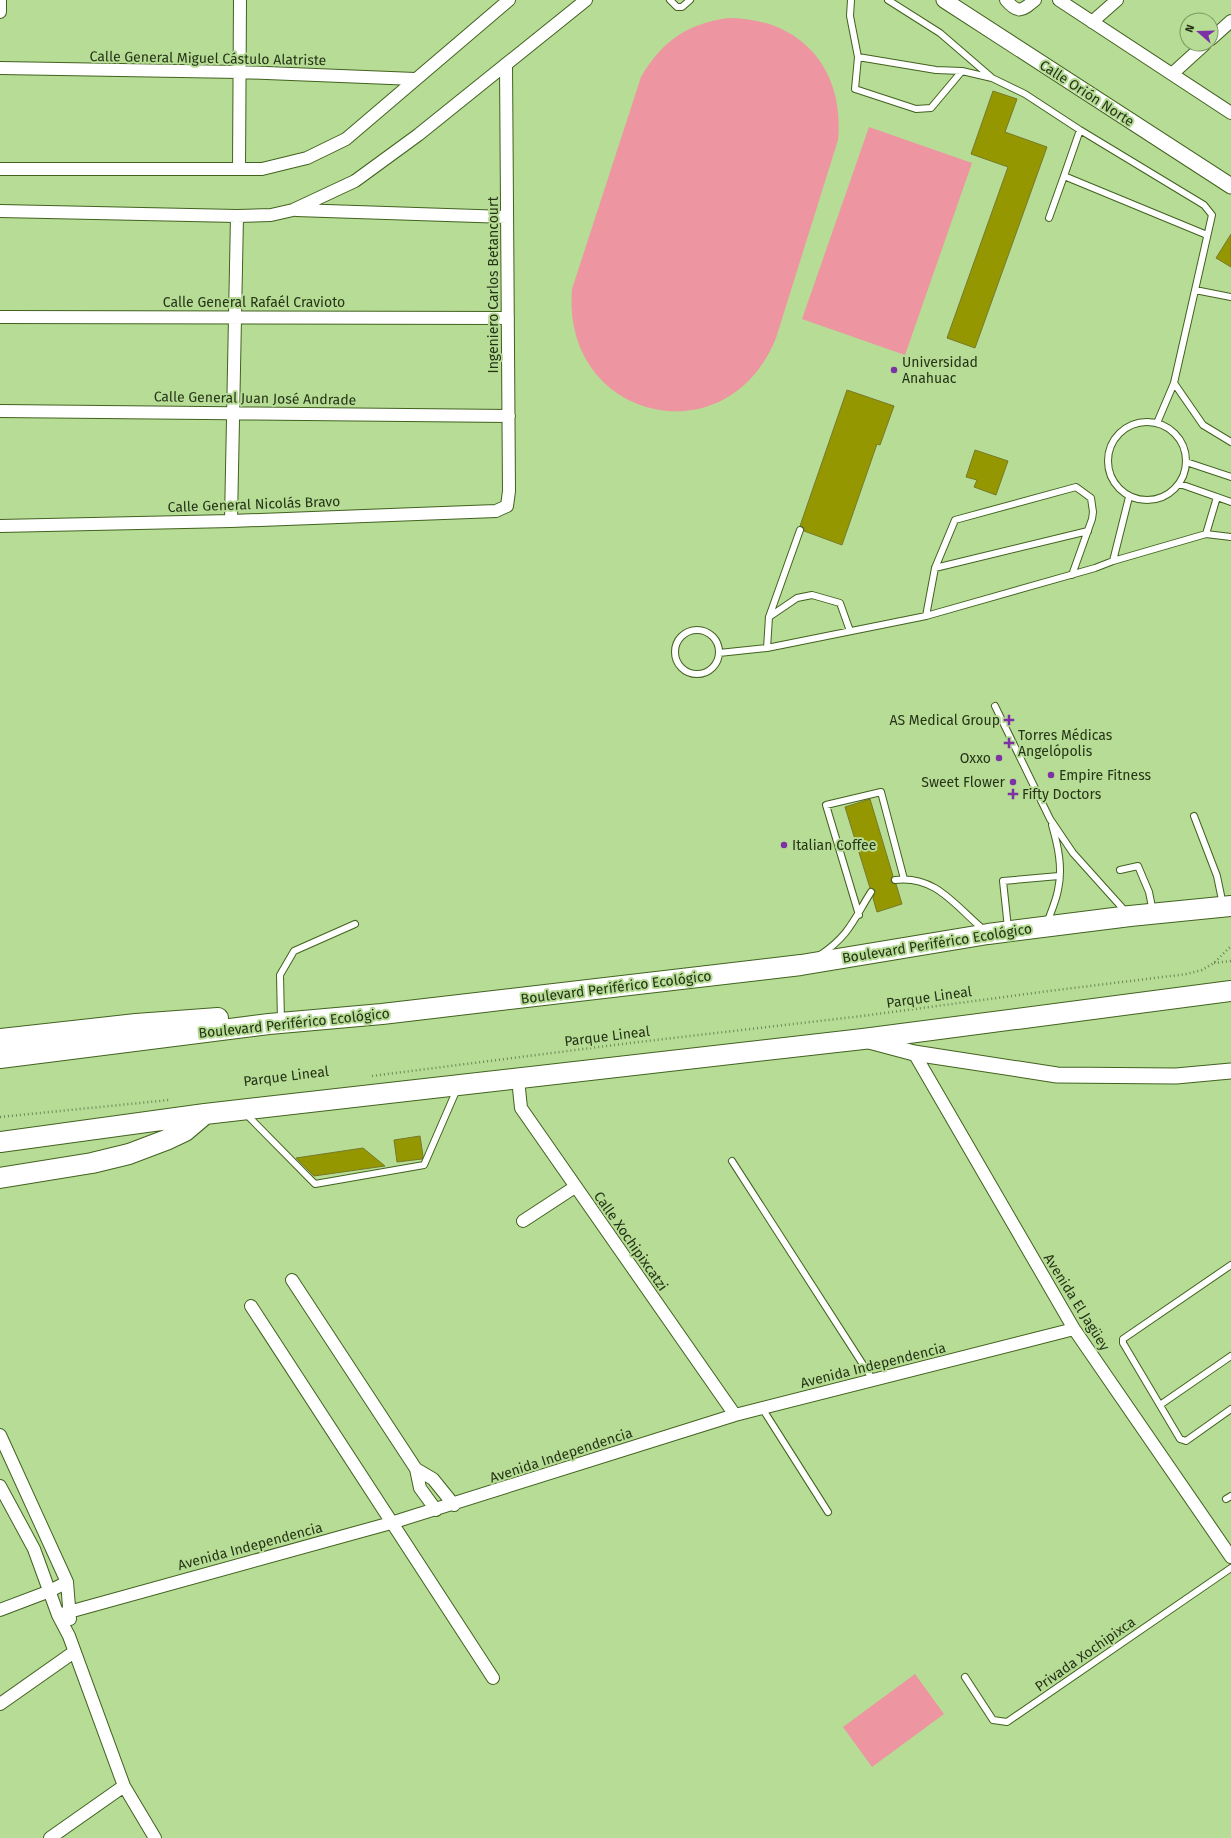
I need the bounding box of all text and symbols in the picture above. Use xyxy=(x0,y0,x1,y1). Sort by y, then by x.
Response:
north arrow xyxy=(1179,12,1219,52)
text: N xyxy=(1183,23,1197,34)
street label: Calle General Miguel Cástulo Alatriste xyxy=(90,48,326,69)
street label: Calle Orión Norte xyxy=(1036,56,1137,130)
street label: Ingeniero Carlos Betancourt xyxy=(485,196,502,373)
street label: Calle General Rafaél Cravioto xyxy=(163,294,345,311)
place label: Universidad Anahuac xyxy=(902,354,978,387)
marker: Universidad Anahuac xyxy=(889,365,899,375)
street label: Calle General Juan José Andrade xyxy=(154,388,356,409)
street label: Calle General Nicolás Bravo xyxy=(167,493,341,516)
place label: AS Medical Group xyxy=(889,712,1000,729)
marker: AS Medical Group xyxy=(1003,714,1015,726)
place label: Torres Médicas Angelópolis xyxy=(1018,727,1113,760)
marker: Torres Médicas Angelópolis xyxy=(1003,737,1015,749)
place label: Oxxo xyxy=(960,750,991,767)
marker: Oxxo xyxy=(994,753,1004,763)
place label: Empire Fitness xyxy=(1059,767,1152,784)
marker: Empire Fitness xyxy=(1046,770,1056,780)
place label: Sweet Flower xyxy=(921,774,1006,791)
marker: Sweet Flower xyxy=(1008,777,1018,787)
place label: Fifty Doctors xyxy=(1022,786,1102,803)
marker: Fifty Doctors xyxy=(1007,788,1019,800)
place label: Italian Coffee xyxy=(792,837,876,854)
marker: Italian Coffee xyxy=(779,840,789,850)
street label: Boulevard Periférico Ecológico xyxy=(841,920,1033,967)
street label: Boulevard Periférico Ecológico xyxy=(520,967,712,1008)
street label: Parque Lineal xyxy=(885,983,973,1012)
street label: Boulevard Periférico Ecológico xyxy=(198,1005,390,1042)
street label: Parque Lineal xyxy=(563,1023,651,1050)
street label: Parque Lineal xyxy=(242,1063,330,1090)
street label: Calle Xochipixcatzi xyxy=(590,1188,671,1294)
street label: Avenida El Jagüey xyxy=(1040,1251,1113,1354)
street label: Avenida Independencia xyxy=(799,1339,948,1392)
street label: Avenida Independencia xyxy=(488,1424,635,1487)
street label: Avenida Independencia xyxy=(176,1519,324,1574)
street label: Privada Xochipixca xyxy=(1032,1613,1139,1695)

